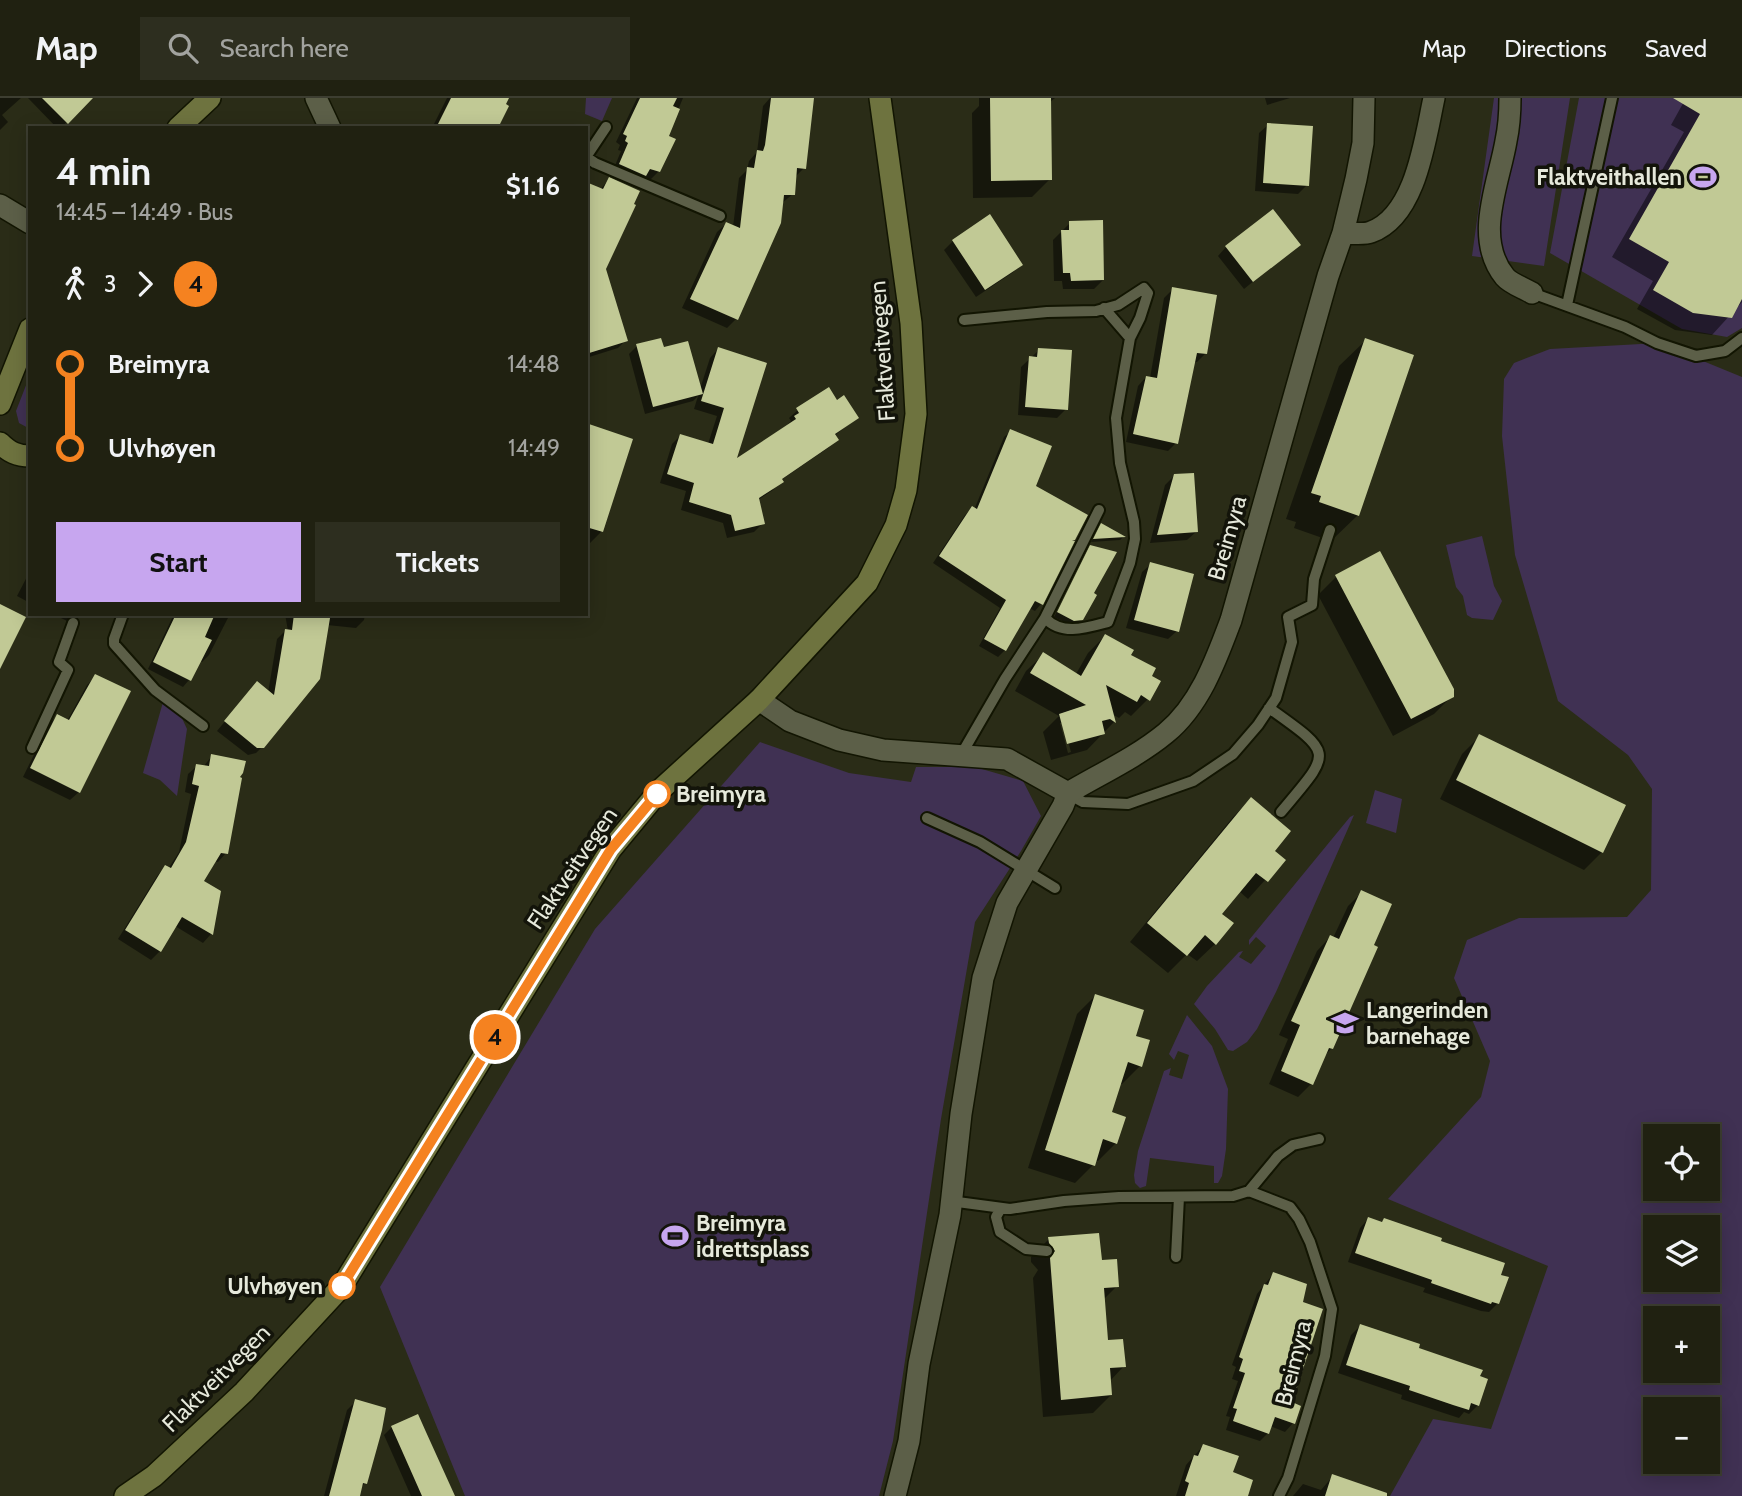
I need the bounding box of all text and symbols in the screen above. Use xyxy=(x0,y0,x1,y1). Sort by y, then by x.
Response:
search box xyxy=(140,17,630,80)
text: Map xyxy=(35,28,98,68)
icon: search xyxy=(164,29,202,67)
text: Search here xyxy=(220,32,349,64)
text: Map xyxy=(1422,34,1466,63)
text: Directions xyxy=(1504,34,1607,63)
text: Saved xyxy=(1645,34,1707,63)
text: 4 min xyxy=(56,148,151,195)
sports icon: Flaktveithallen xyxy=(1688,162,1718,192)
place label: Flaktveithallen xyxy=(1536,163,1682,191)
text: $1.16 xyxy=(506,170,560,202)
text: 14:45 – 14:49 · Bus xyxy=(56,198,233,226)
icon: walk xyxy=(56,265,94,303)
icon: forward xyxy=(126,265,164,303)
text: 4 xyxy=(188,269,203,298)
text: 3 xyxy=(104,270,116,298)
street label: Flaktveitvegen xyxy=(863,280,901,422)
text: Breimyra xyxy=(108,348,210,380)
text: 14:48 xyxy=(507,350,560,378)
text: Ulvhøyen xyxy=(108,432,216,464)
text: 14:49 xyxy=(508,434,560,462)
street label: Breimyra xyxy=(1202,492,1252,584)
button: Start xyxy=(56,522,301,602)
button: Tickets xyxy=(315,522,560,602)
place label: Breimyra xyxy=(676,780,766,808)
marker: Breimyra xyxy=(644,781,670,807)
street label: Flaktveitvegen xyxy=(521,802,623,934)
place label: Langerinden barnehage xyxy=(1366,996,1488,1050)
school or university icon: Langerinden barnehage xyxy=(1330,1008,1360,1038)
line badge: 4 xyxy=(472,1014,518,1060)
text: 4 xyxy=(488,1022,502,1051)
map controls xyxy=(1643,1124,1720,1474)
button: locate xyxy=(1643,1124,1720,1201)
place label: Breimyra idrettsplass xyxy=(696,1209,810,1263)
button: layers xyxy=(1643,1215,1720,1292)
sports icon: Breimyra idrettsplass xyxy=(660,1221,690,1251)
place label: Ulvhøyen xyxy=(227,1272,323,1300)
marker: Ulvhøyen xyxy=(329,1273,355,1299)
button: + xyxy=(1643,1306,1720,1383)
street label: Breimyra xyxy=(1269,1317,1317,1409)
street label: Flaktveitvegen xyxy=(156,1318,276,1438)
button: − xyxy=(1643,1397,1720,1474)

